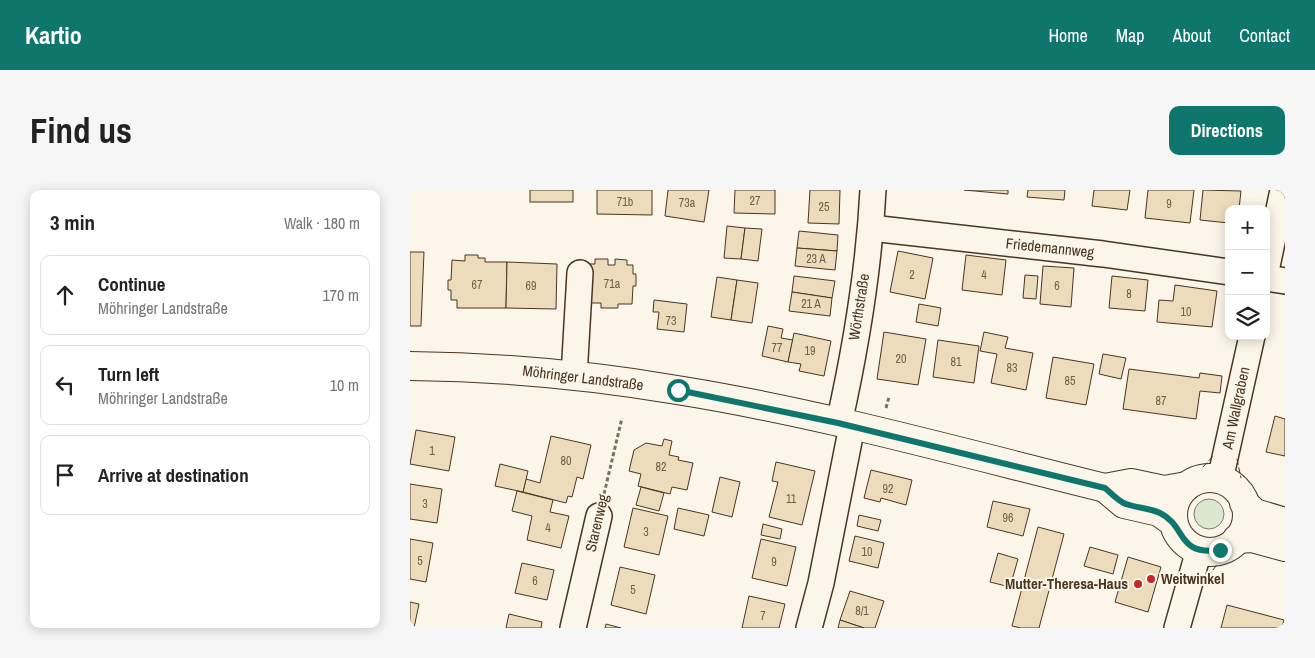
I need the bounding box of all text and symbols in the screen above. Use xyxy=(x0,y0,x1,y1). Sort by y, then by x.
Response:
text: Kartio xyxy=(25,19,82,51)
text: Home xyxy=(1048,23,1088,48)
text: Map xyxy=(1116,23,1145,48)
text: About xyxy=(1173,23,1211,48)
text: Contact xyxy=(1239,23,1290,48)
button: Directions xyxy=(1169,106,1285,155)
text: Find us xyxy=(30,107,132,154)
house number: 27 xyxy=(750,193,761,209)
house number: 71b xyxy=(617,194,633,210)
house number: 73a xyxy=(679,195,696,211)
house number: 9 xyxy=(1166,196,1172,212)
house number: 25 xyxy=(819,199,830,215)
map controls xyxy=(1225,205,1270,340)
button: + xyxy=(1225,205,1270,250)
text: 3 min xyxy=(50,208,95,237)
text: Walk · 180 m xyxy=(284,212,360,234)
street label: Friedemannweg xyxy=(1005,232,1095,263)
button: − xyxy=(1225,250,1270,295)
house number: 23 A xyxy=(806,251,826,267)
house number: 2 xyxy=(909,267,915,283)
house number: 4 xyxy=(981,267,987,283)
text: Continue xyxy=(98,271,166,297)
street label: Wörthstraße xyxy=(843,272,874,342)
house number: 71a xyxy=(604,276,621,292)
house number: 67 xyxy=(472,277,483,293)
house number: 69 xyxy=(526,278,536,294)
house number: 6 xyxy=(1054,278,1060,294)
icon: ahead xyxy=(51,281,79,309)
text: 170 m xyxy=(323,284,359,306)
house number: 8 xyxy=(1126,286,1132,302)
button: layers xyxy=(1225,295,1270,340)
house number: 21 A xyxy=(801,296,821,312)
text: Möhringer Landstraße xyxy=(98,297,228,319)
house number: 10 xyxy=(1181,304,1191,320)
house number: 73 xyxy=(666,313,676,329)
house number: 77 xyxy=(772,340,783,356)
house number: 19 xyxy=(805,343,815,359)
house number: 20 xyxy=(896,351,906,367)
house number: 81 xyxy=(951,354,962,370)
street label: Möhringer Landstraße xyxy=(521,360,645,395)
house number: 83 xyxy=(1007,360,1017,376)
text: Turn left xyxy=(98,361,159,387)
street label: Am Wallgraben xyxy=(1216,365,1254,452)
icon: left xyxy=(51,371,79,399)
house number: 85 xyxy=(1065,373,1076,389)
text: 10 m xyxy=(330,374,359,396)
route start xyxy=(667,379,690,402)
text: Möhringer Landstraße xyxy=(98,387,228,409)
house number: 87 xyxy=(1156,393,1167,409)
house number: 1 xyxy=(429,443,435,459)
house number: 80 xyxy=(561,453,571,469)
house number: 82 xyxy=(656,459,666,475)
icon: arrive xyxy=(51,461,79,489)
text: Arrive at destination xyxy=(98,462,249,488)
house number: 92 xyxy=(883,481,893,497)
house number: 11 xyxy=(786,491,797,507)
street label: Starenweg xyxy=(580,492,613,554)
house number: 3 xyxy=(422,496,428,512)
house number: 96 xyxy=(1003,510,1013,526)
house number: 4 xyxy=(545,520,551,536)
house number: 3 xyxy=(643,524,649,540)
route end xyxy=(1209,539,1232,562)
house number: 10 xyxy=(862,544,872,560)
house number: 5 xyxy=(417,553,423,569)
house number: 9 xyxy=(771,554,777,570)
place label: Weitwinkel xyxy=(1161,568,1224,589)
house number: 6 xyxy=(532,573,538,589)
place label: Mutter-Theresa-Haus xyxy=(1005,573,1128,594)
marker: Weitwinkel xyxy=(1145,573,1157,585)
marker: Mutter-Theresa-Haus xyxy=(1132,578,1144,590)
house number: 5 xyxy=(630,582,636,598)
house number: 8/1 xyxy=(855,603,869,619)
house number: 7 xyxy=(760,608,766,624)

